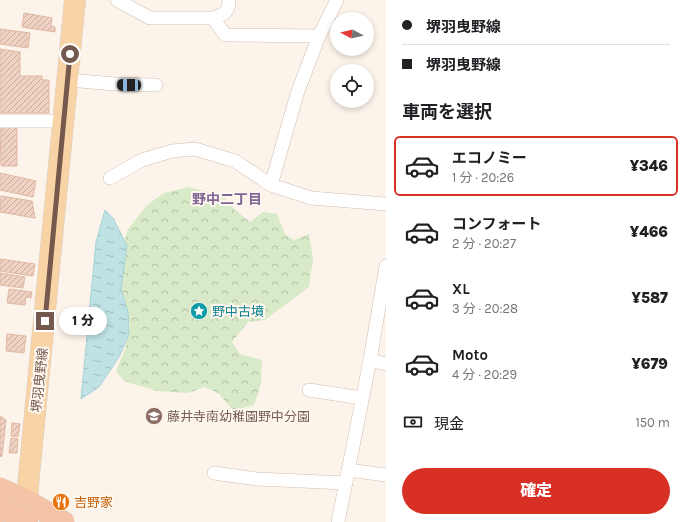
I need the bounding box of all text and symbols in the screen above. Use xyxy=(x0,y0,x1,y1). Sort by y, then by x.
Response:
north arrow xyxy=(330,12,374,56)
map controls xyxy=(330,12,374,108)
text: 堺羽曳野線 xyxy=(426,18,501,36)
route start xyxy=(61,45,79,63)
text: 堺羽曳野線 xyxy=(426,56,501,74)
button: locate xyxy=(330,64,374,108)
car xyxy=(117,79,141,91)
text: 車両を選択 xyxy=(402,101,492,123)
icon: car xyxy=(404,148,440,184)
text: エコノミー xyxy=(452,149,527,167)
text: ¥346 xyxy=(630,157,668,175)
text: 1 分 · 20:26 xyxy=(452,170,514,185)
district label: 野中二丁目 xyxy=(192,191,262,208)
icon: car xyxy=(404,214,440,250)
text: コンフォート xyxy=(452,215,542,233)
text: ¥466 xyxy=(630,223,668,241)
text: 2 分 · 20:27 xyxy=(452,236,516,251)
icon: car xyxy=(404,280,440,316)
text: XL xyxy=(452,280,470,298)
text: ¥587 xyxy=(631,289,668,307)
place icon: 野中古墳 xyxy=(189,301,209,321)
text: 3 分 · 20:28 xyxy=(452,301,518,316)
place label: 野中古墳 xyxy=(212,304,264,319)
callout: 1 分 xyxy=(59,307,107,335)
route end xyxy=(36,312,54,330)
text: 1 分 xyxy=(72,313,94,328)
icon: car xyxy=(404,346,440,382)
text: Moto xyxy=(452,346,488,364)
street label: 堺羽曳野線 xyxy=(29,347,50,413)
text: ¥679 xyxy=(631,355,668,373)
text: 4 分 · 20:29 xyxy=(452,367,517,382)
school or university icon: 藤井寺南幼稚園野中分園 xyxy=(144,406,164,426)
place label: 藤井寺南幼稚園野中分園 xyxy=(167,409,310,424)
icon: cash xyxy=(402,411,424,433)
text: 現金 xyxy=(434,415,464,433)
text: 150 m xyxy=(635,415,670,430)
button: 確定 xyxy=(402,468,670,514)
restaurant icon: 吉野家 xyxy=(51,492,71,512)
place label: 吉野家 xyxy=(74,495,113,510)

